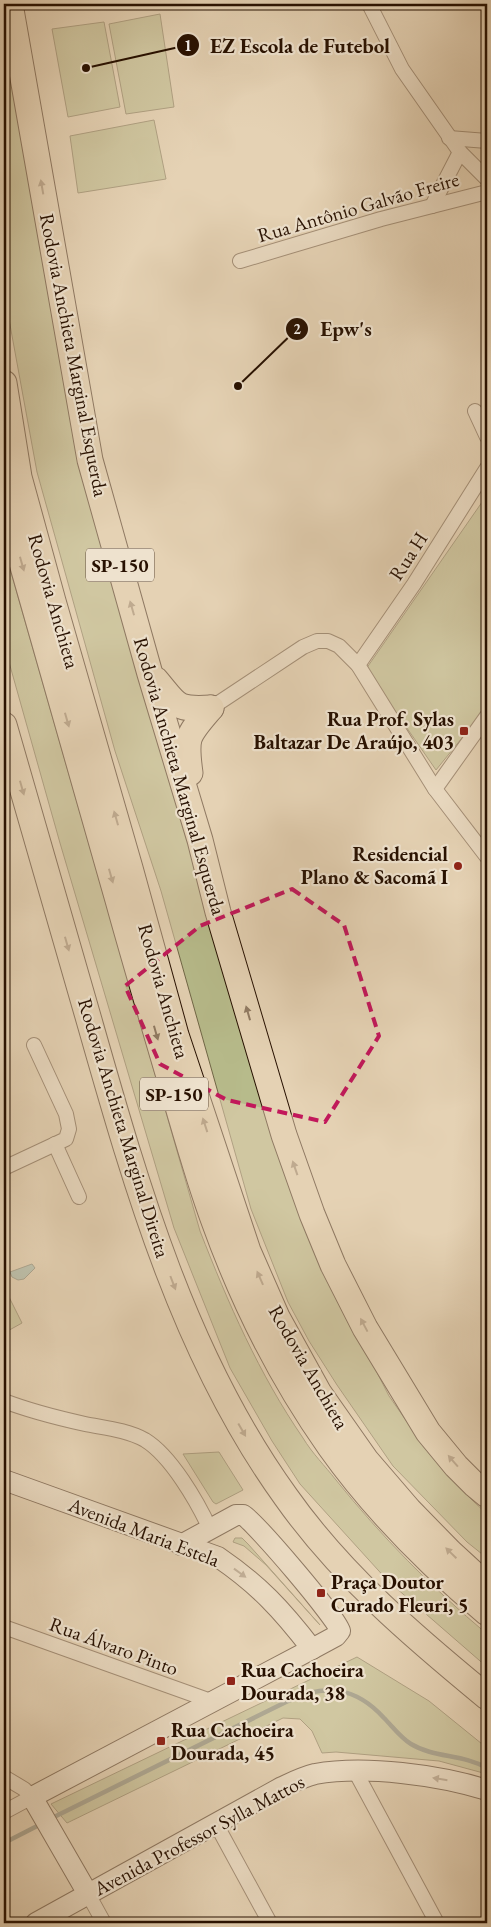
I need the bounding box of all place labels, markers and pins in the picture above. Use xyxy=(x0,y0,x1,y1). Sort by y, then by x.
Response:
callout: EZ Escola de Futebol xyxy=(175,27,400,63)
callout: Epw's xyxy=(285,311,382,347)
place label: Rua Prof. Sylas Baltazar De Araújo, 403 xyxy=(254,706,454,755)
marker: Rua Prof. Sylas Baltazar De Araújo, 403 xyxy=(458,725,470,737)
place label: Residencial Plano & Sacomã I xyxy=(301,841,448,890)
marker: Residencial Plano & Sacomã I xyxy=(452,860,464,872)
place label: Praça Doutor Curado Fleuri, 5 xyxy=(331,1569,469,1618)
marker: Praça Doutor Curado Fleuri, 5 xyxy=(315,1587,327,1599)
place label: Rua Cachoeira Dourada, 38 xyxy=(241,1657,364,1706)
marker: Rua Cachoeira Dourada, 38 xyxy=(225,1675,237,1687)
place label: Rua Cachoeira Dourada, 45 xyxy=(171,1717,294,1766)
marker: Rua Cachoeira Dourada, 45 xyxy=(155,1735,167,1747)

